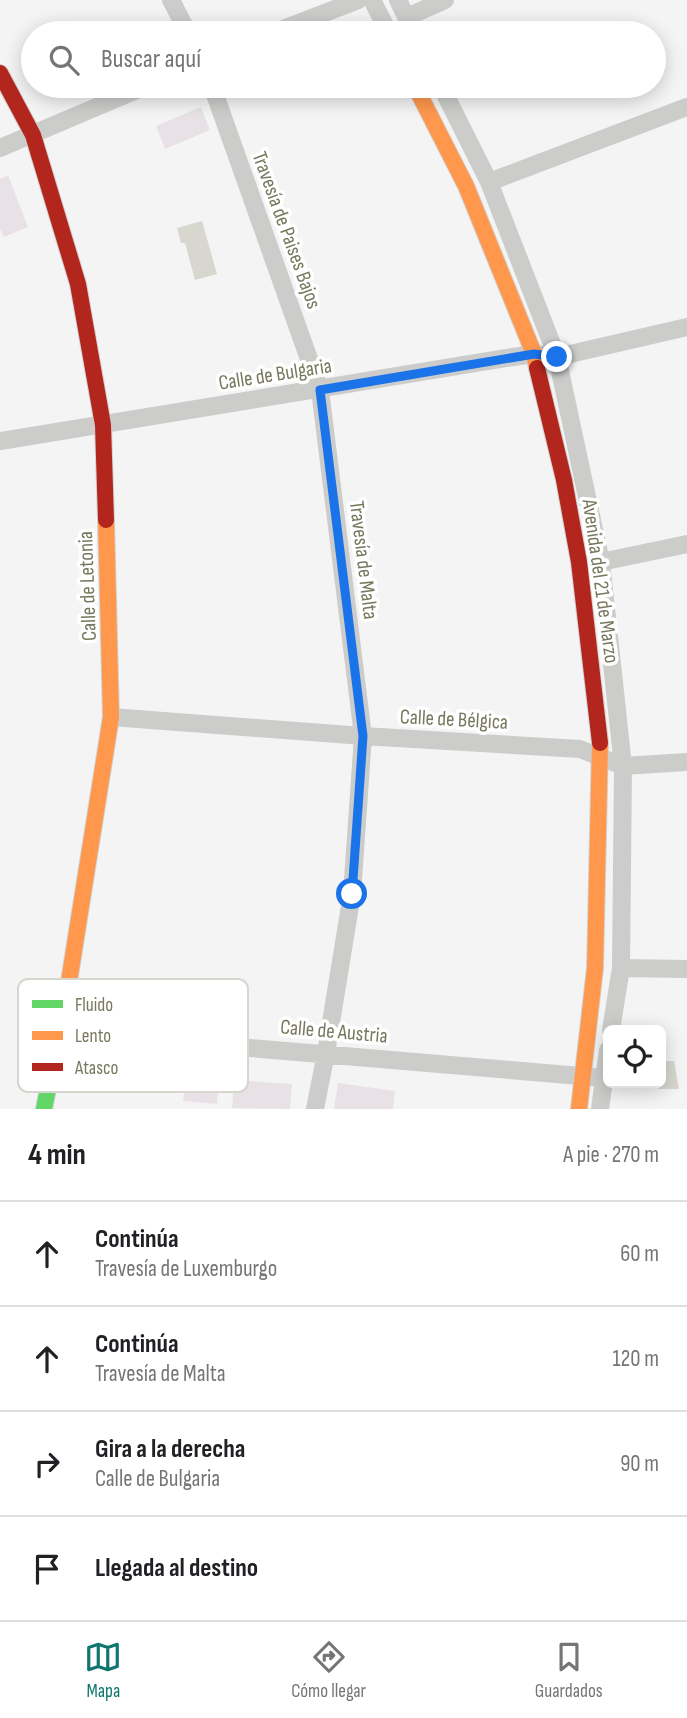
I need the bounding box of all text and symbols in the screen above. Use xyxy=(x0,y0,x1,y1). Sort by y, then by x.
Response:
search box xyxy=(21,21,666,98)
icon: search xyxy=(45,41,83,79)
text: Buscar aquí xyxy=(101,44,201,75)
street label: Travesía de Paises Bajos xyxy=(247,148,327,312)
route end xyxy=(541,341,572,372)
street label: Calle de Bulgaria xyxy=(217,353,333,396)
street label: Avenida del 21 de Marzo xyxy=(576,497,624,665)
street label: Travesía de Malta xyxy=(344,499,383,621)
street label: Calle de Letonia xyxy=(73,531,102,641)
street label: Calle de Bélgica xyxy=(399,704,509,735)
route start xyxy=(336,878,367,909)
legend xyxy=(18,979,248,1092)
text: Fluido xyxy=(75,994,113,1017)
street label: Calle de Austria xyxy=(279,1014,389,1049)
text: Lento xyxy=(75,1025,111,1048)
map controls xyxy=(603,1025,666,1088)
button: locate xyxy=(603,1025,666,1088)
text: Atasco xyxy=(74,1057,118,1080)
text: 4 min xyxy=(28,1137,86,1173)
text: A pie · 270 m xyxy=(563,1141,659,1169)
text: Continúa xyxy=(95,1224,179,1255)
icon: ahead xyxy=(28,1235,66,1273)
text: 60 m xyxy=(620,1240,659,1268)
text: Travesía de Luxemburgo xyxy=(95,1255,277,1283)
text: Continúa xyxy=(95,1329,179,1360)
icon: ahead xyxy=(28,1340,66,1378)
text: 120 m xyxy=(613,1345,659,1373)
text: Travesía de Malta xyxy=(95,1360,226,1388)
text: Gira a la derecha xyxy=(95,1434,245,1465)
icon: right xyxy=(28,1445,66,1483)
text: 90 m xyxy=(620,1450,659,1478)
text: Calle de Bulgaria xyxy=(95,1465,220,1493)
icon: arrive xyxy=(28,1550,66,1588)
text: Llegada al destino xyxy=(95,1553,258,1584)
tab: Mapa xyxy=(84,1638,122,1703)
tab: Cómo llegar xyxy=(291,1638,366,1703)
tab: Guardados xyxy=(535,1638,603,1703)

